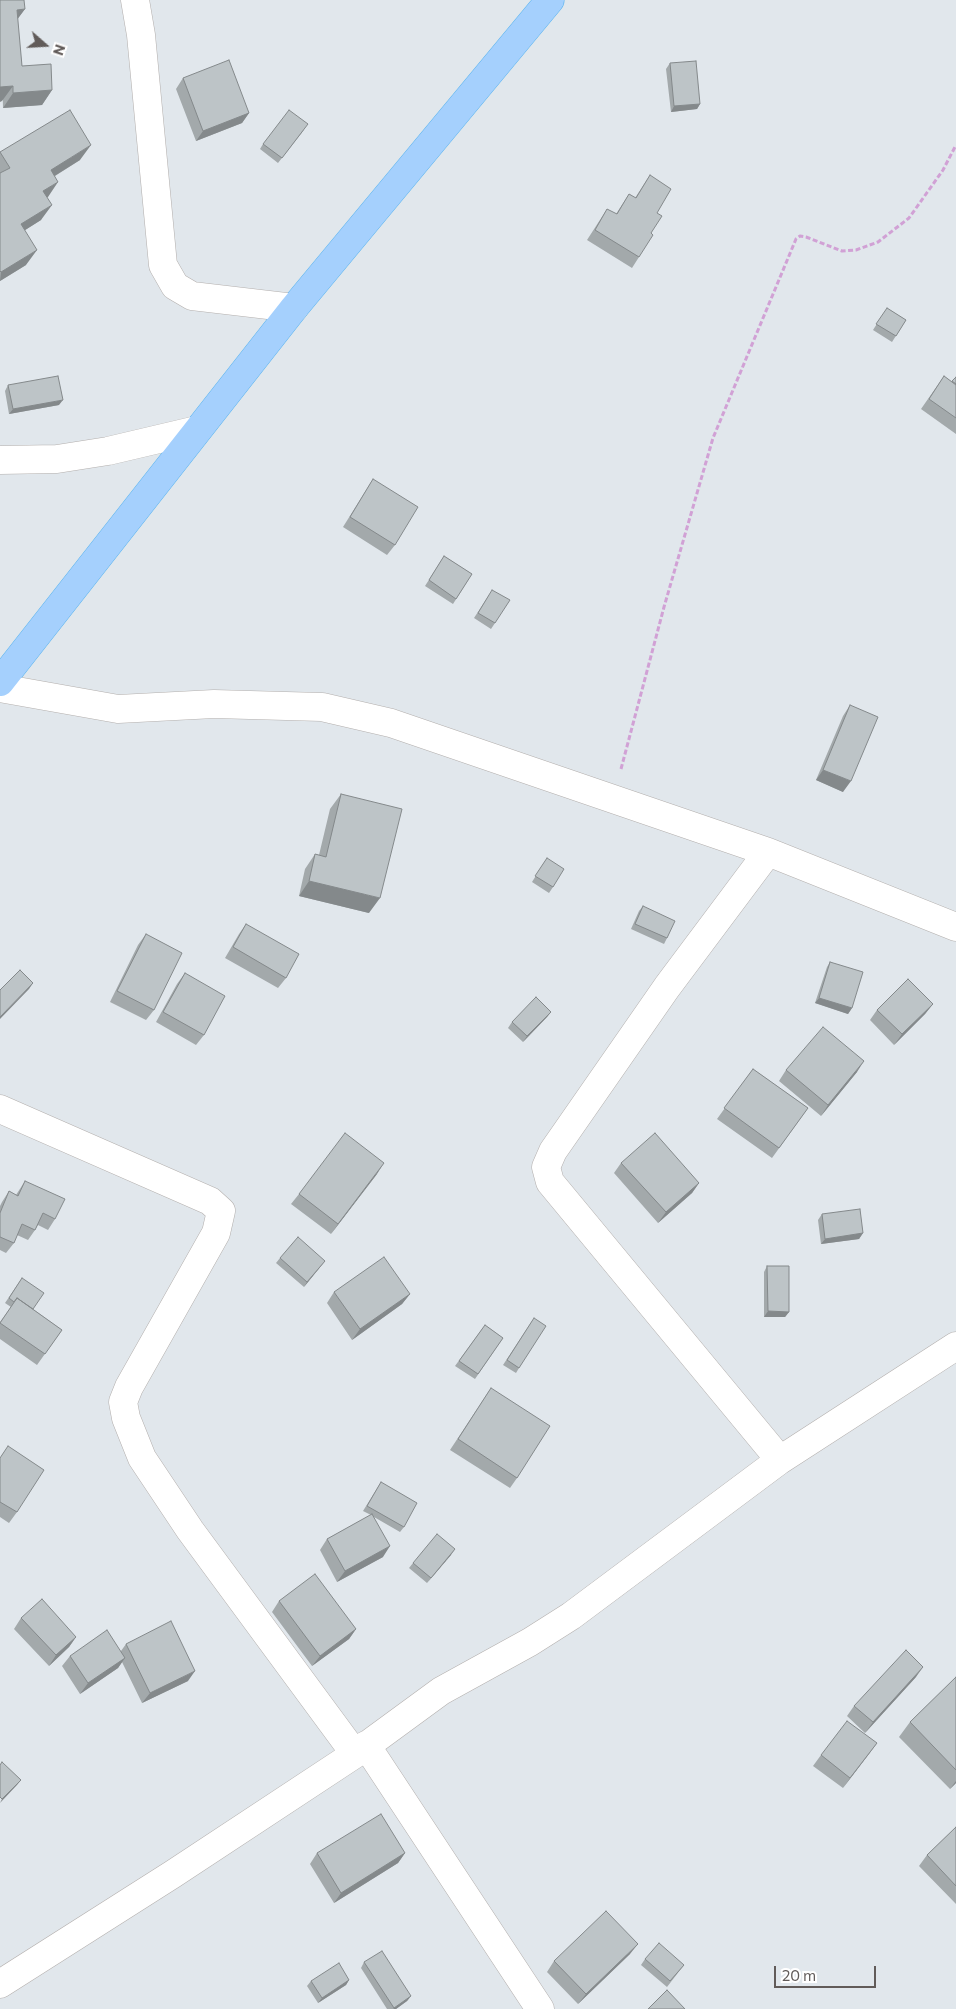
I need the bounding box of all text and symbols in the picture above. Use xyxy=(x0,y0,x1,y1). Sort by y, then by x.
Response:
north arrow xyxy=(20,20,70,70)
text: N xyxy=(50,42,69,58)
scale bar xyxy=(776,1956,878,1988)
text: 20 m xyxy=(782,1966,816,1984)

